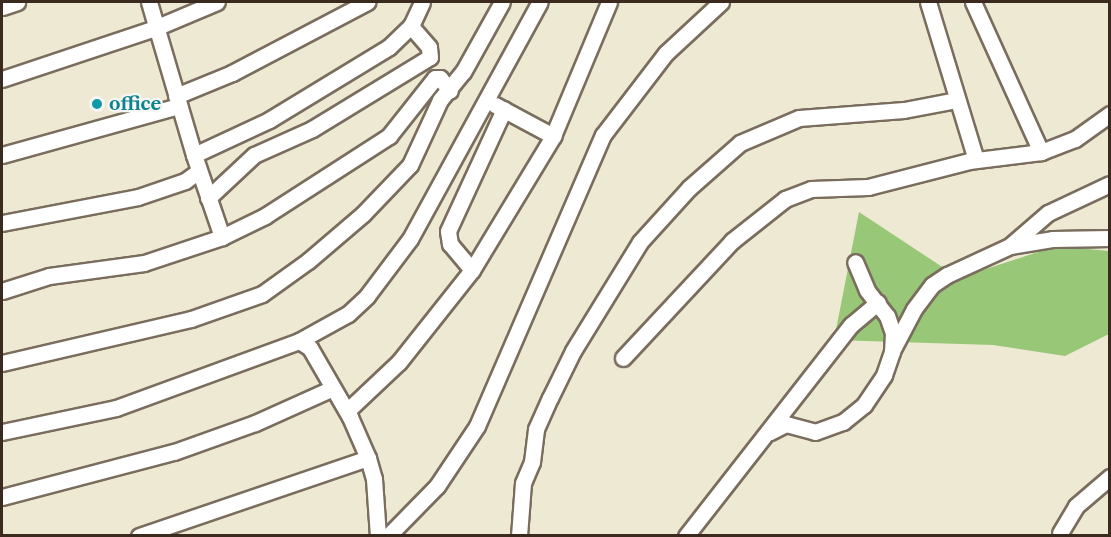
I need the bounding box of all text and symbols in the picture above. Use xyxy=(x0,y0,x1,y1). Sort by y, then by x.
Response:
place label: office xyxy=(109,93,161,115)
marker: office xyxy=(90,97,104,111)

